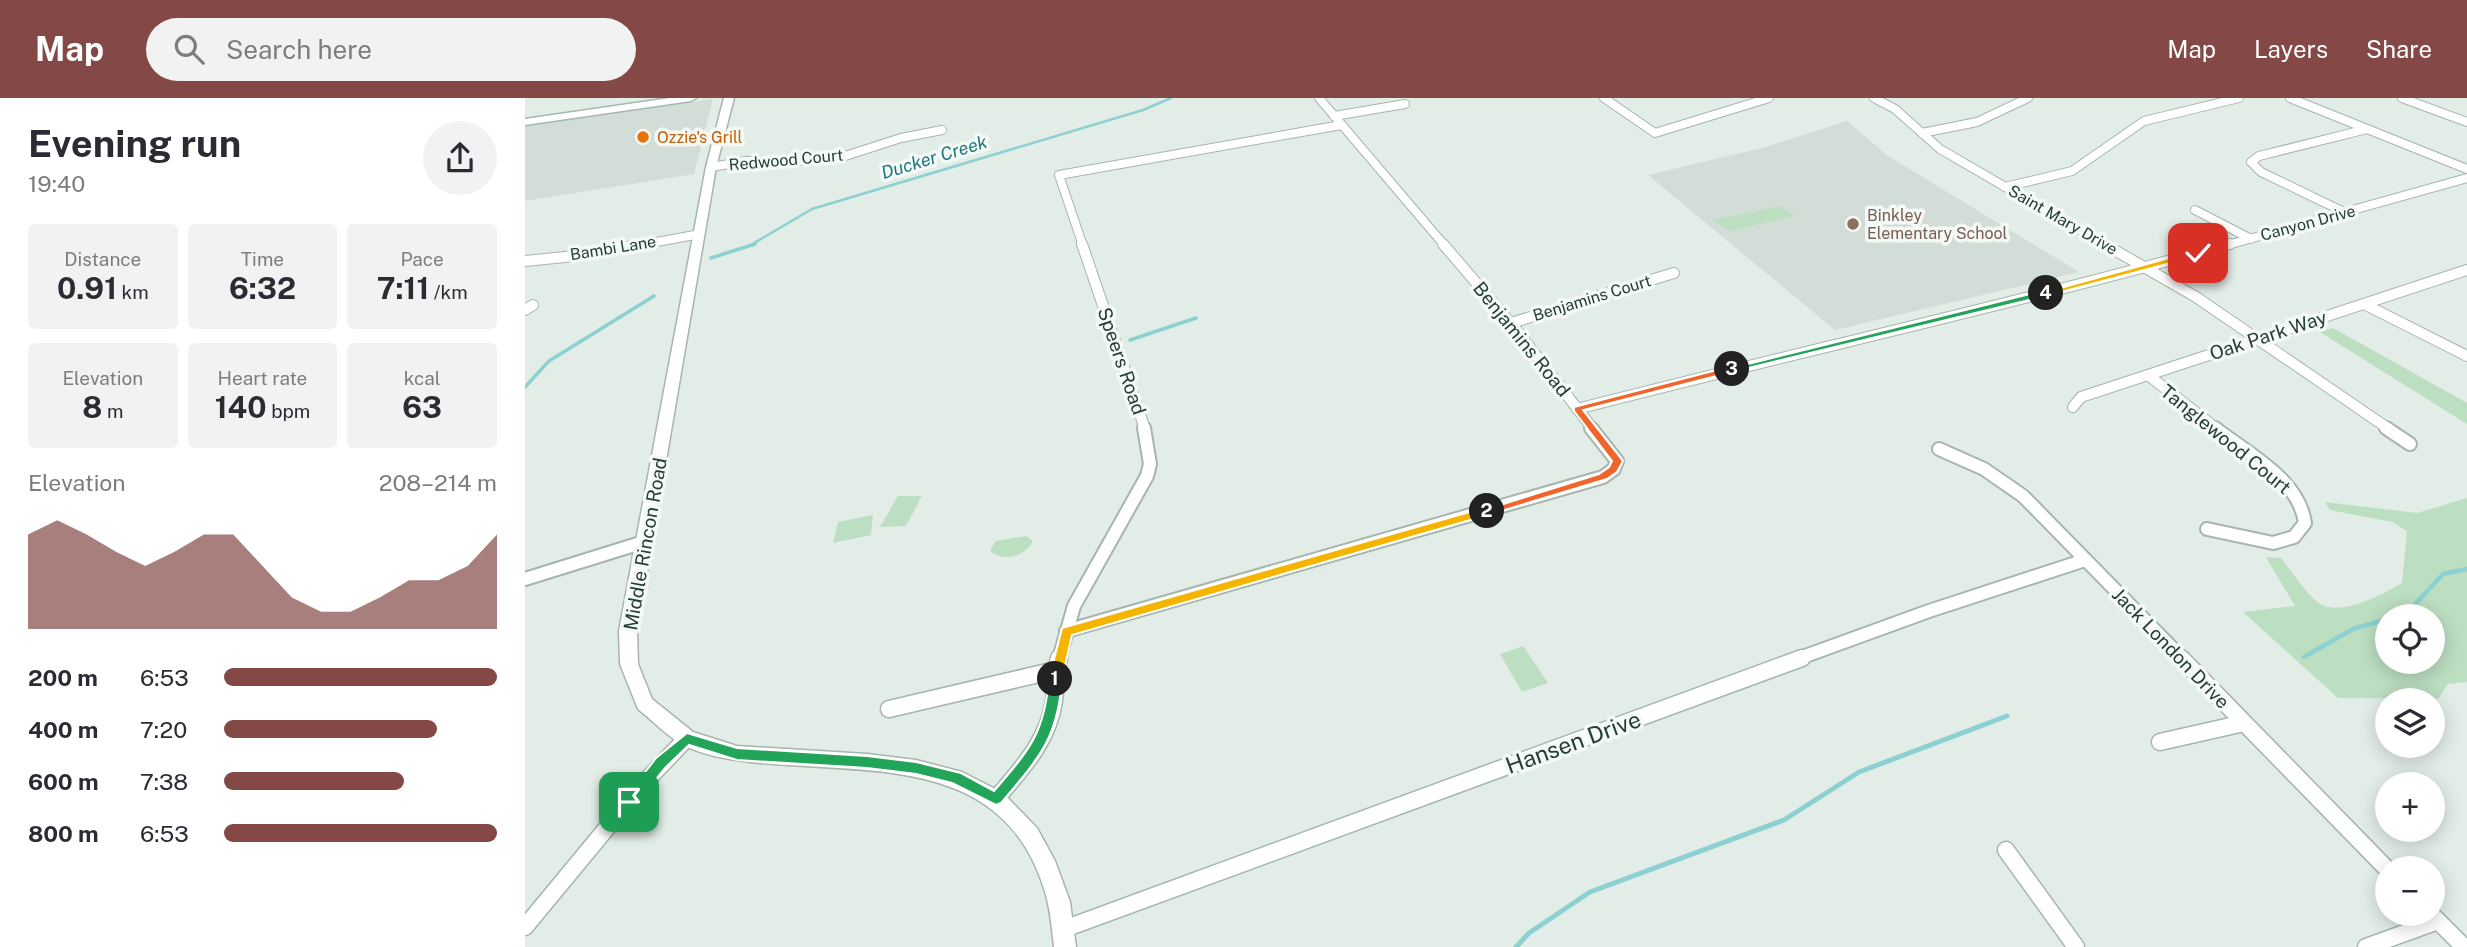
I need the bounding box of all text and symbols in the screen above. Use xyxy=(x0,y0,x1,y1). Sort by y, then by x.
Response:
search box xyxy=(146,18,636,81)
text: Map xyxy=(35,30,104,68)
icon: search xyxy=(170,30,208,68)
text: Search here xyxy=(226,34,372,65)
text: Map xyxy=(2167,35,2216,63)
text: Layers xyxy=(2254,35,2328,63)
text: Share xyxy=(2366,35,2432,63)
text: Evening run xyxy=(28,121,241,166)
button: share xyxy=(423,121,497,195)
place label: Ozzie's Grill xyxy=(657,128,743,147)
marker: Ozzie's Grill xyxy=(635,129,651,145)
water label: Ducker Creek xyxy=(878,131,990,183)
street label: Redwood Court xyxy=(728,146,844,174)
text: 19:40 xyxy=(28,170,85,197)
street label: Saint Mary Drive xyxy=(2005,181,2121,259)
street label: Canyon Drive xyxy=(2258,201,2358,245)
place label: Binkley Elementary School xyxy=(1867,206,2008,243)
marker: Binkley Elementary School xyxy=(1845,216,1861,232)
pin xyxy=(2168,223,2228,283)
street label: Bambi Lane xyxy=(569,232,657,264)
icon: check xyxy=(2179,234,2217,272)
text: Distance xyxy=(64,248,141,270)
text: Time xyxy=(241,248,284,270)
text: Pace xyxy=(400,248,444,270)
text: 0.91 xyxy=(57,270,117,306)
text: 6:32 xyxy=(229,270,296,306)
text: 7:11 xyxy=(377,270,429,306)
street label: Benjamins Court xyxy=(1531,271,1653,325)
pin: 4 xyxy=(2029,276,2063,310)
street label: Benjamins Road xyxy=(1469,277,1575,401)
text: km xyxy=(117,281,149,303)
text: /km xyxy=(429,281,468,303)
text: 4 xyxy=(2039,281,2052,303)
street label: Speers Road xyxy=(1093,304,1151,418)
street label: Oak Park Way xyxy=(2207,306,2329,364)
pin: 3 xyxy=(1715,352,1749,386)
text: 3 xyxy=(1725,357,1738,379)
text: Elevation xyxy=(63,367,143,389)
text: Heart rate xyxy=(218,367,307,389)
text: kcal xyxy=(404,367,441,389)
street label: Tanglewood Court xyxy=(2157,380,2295,498)
text: 8 xyxy=(82,389,102,425)
text: 140 xyxy=(215,389,267,425)
text: 63 xyxy=(402,389,442,425)
text: m xyxy=(102,400,123,422)
text: bpm xyxy=(267,400,310,422)
street label: Middle Rincon Road xyxy=(619,456,671,632)
text: Elevation xyxy=(28,469,126,496)
text: 208–214 m xyxy=(379,469,497,496)
pin: 2 xyxy=(1469,494,1504,528)
text: 2 xyxy=(1480,499,1493,521)
street label: Jack London Drive xyxy=(2108,583,2234,713)
map controls xyxy=(2375,604,2445,926)
button: locate xyxy=(2375,604,2445,674)
pin: 1 xyxy=(1037,662,1073,696)
text: 200 m xyxy=(28,664,98,691)
text: 6:53 xyxy=(140,664,189,691)
text: 1 xyxy=(1050,667,1059,689)
button: layers xyxy=(2375,688,2445,758)
street label: Hansen Drive xyxy=(1502,705,1644,779)
text: 400 m xyxy=(28,716,98,743)
text: 7:20 xyxy=(140,716,187,743)
text: 600 m xyxy=(28,768,98,795)
text: 7:38 xyxy=(140,768,188,795)
pin xyxy=(599,772,659,832)
button: + xyxy=(2375,772,2445,842)
icon: arrive xyxy=(610,783,648,821)
text: 800 m xyxy=(28,820,99,847)
text: 6:53 xyxy=(140,820,189,847)
button: − xyxy=(2375,856,2445,926)

